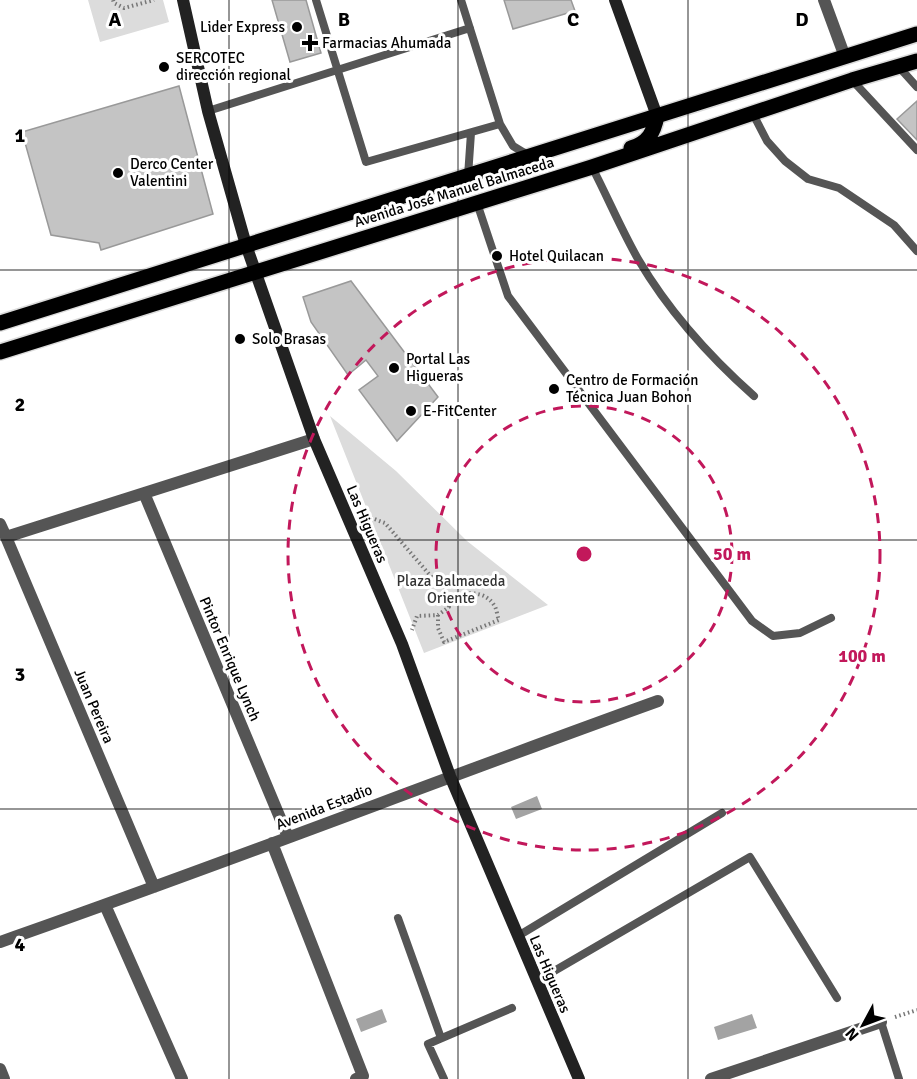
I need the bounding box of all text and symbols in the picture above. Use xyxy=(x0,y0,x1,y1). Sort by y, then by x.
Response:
text: A xyxy=(109,7,122,32)
text: B xyxy=(338,7,350,32)
text: C xyxy=(567,7,579,32)
text: D xyxy=(795,7,809,32)
place label: Lider Express xyxy=(200,18,285,36)
marker: Lider Express xyxy=(290,20,304,34)
place label: Farmacias Ahumada xyxy=(322,34,451,52)
marker: Farmacias Ahumada xyxy=(303,36,317,50)
place label: SERCOTEC dirección regional xyxy=(176,49,291,84)
marker: SERCOTEC dirección regional xyxy=(157,60,171,74)
text: 1 xyxy=(15,123,26,148)
street label: Avenida José Manuel Balmaceda xyxy=(352,153,556,231)
place label: Derco Center Valentini xyxy=(130,155,214,190)
marker: Derco Center Valentini xyxy=(111,166,125,180)
place label: Hotel Quilacan xyxy=(509,247,604,265)
marker: Hotel Quilacan xyxy=(490,249,504,263)
place label: Solo Brasas xyxy=(252,330,327,348)
marker: Solo Brasas xyxy=(233,332,247,346)
place label: Portal Las Higueras xyxy=(406,350,471,385)
marker: Portal Las Higueras xyxy=(387,361,401,375)
place label: Centro de Formación Técnica Juan Bohon xyxy=(566,371,698,406)
marker: Centro de Formación Técnica Juan Bohon xyxy=(547,382,561,396)
text: 2 xyxy=(15,392,25,417)
place label: E-FitCenter xyxy=(423,402,497,420)
marker: E-FitCenter xyxy=(404,404,418,418)
street label: Las Higueras xyxy=(343,483,392,566)
text: 50 m xyxy=(713,543,751,565)
centre of rings xyxy=(574,544,594,564)
park label: Plaza Balmaceda Oriente xyxy=(397,572,505,607)
street label: Pintor Enrique Lynch xyxy=(196,594,264,724)
text: 100 m xyxy=(838,645,886,667)
text: 3 xyxy=(15,662,25,687)
street label: Juan Pereira xyxy=(70,666,118,746)
street label: Avenida Estadio xyxy=(273,780,375,834)
text: 4 xyxy=(15,932,26,957)
street label: Las Higueras xyxy=(526,933,575,1016)
north arrow xyxy=(833,995,893,1055)
text: N xyxy=(841,1023,864,1045)

